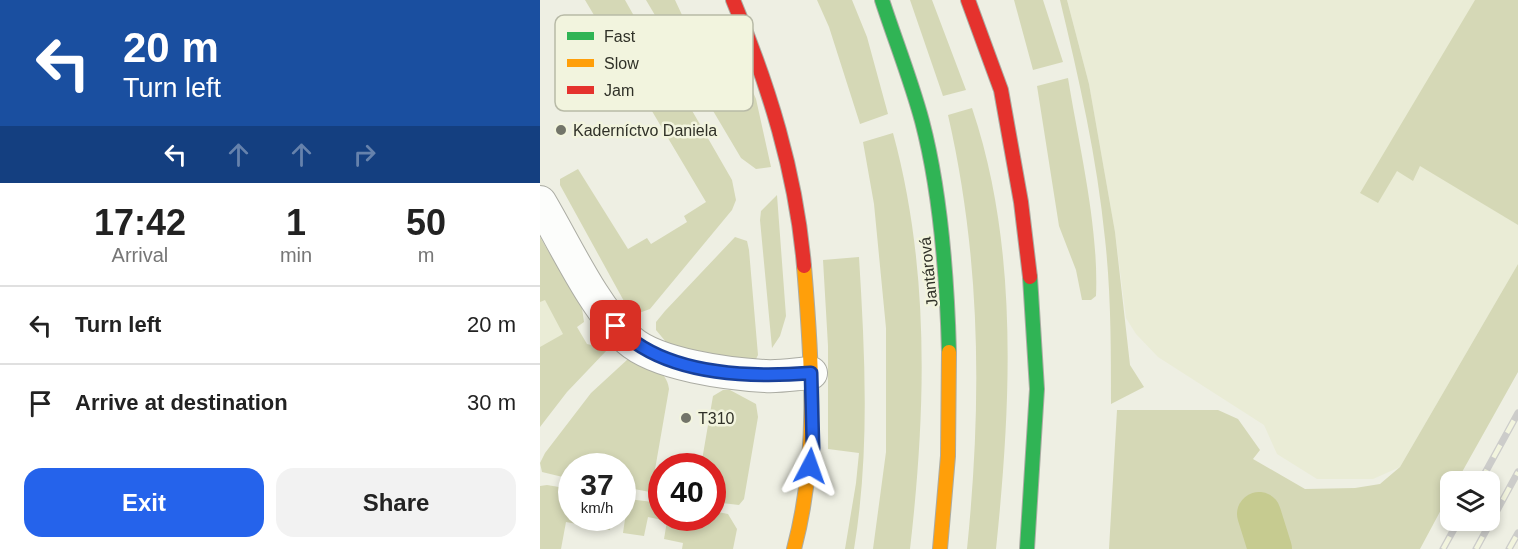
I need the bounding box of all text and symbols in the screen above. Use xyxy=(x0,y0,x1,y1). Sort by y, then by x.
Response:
legend xyxy=(555,15,753,111)
icon: left xyxy=(24,24,102,102)
text: 20 m xyxy=(123,24,219,71)
text: Fast xyxy=(604,28,636,45)
text: Slow xyxy=(604,55,639,72)
text: Turn left xyxy=(123,73,221,103)
text: Jam xyxy=(604,82,634,99)
place label: Kaderníctvo Daniela xyxy=(573,122,717,139)
marker: Kaderníctvo Daniela xyxy=(554,123,568,137)
icon: left xyxy=(159,138,192,171)
icon: ahead xyxy=(222,138,255,171)
icon: ahead xyxy=(285,138,318,171)
icon: right xyxy=(348,138,381,171)
text: 17:42 xyxy=(94,202,186,243)
text: 1 xyxy=(286,202,306,243)
text: 50 xyxy=(406,202,446,243)
street label: Jantárová xyxy=(916,236,941,308)
text: Arrival xyxy=(112,244,168,266)
text: min xyxy=(280,244,312,266)
text: m xyxy=(418,244,434,266)
pin xyxy=(590,300,641,351)
icon: left xyxy=(24,309,57,342)
icon: arrive xyxy=(599,309,632,342)
text: Turn left xyxy=(75,312,161,337)
text: 20 m xyxy=(467,312,516,337)
icon: arrive xyxy=(24,387,57,420)
text: Arrive at destination xyxy=(75,390,288,415)
text: 30 m xyxy=(467,390,516,415)
place label: T310 xyxy=(698,410,735,427)
marker: T310 xyxy=(679,411,693,425)
position arrow xyxy=(778,434,842,498)
speed limit sign: 40 xyxy=(648,453,726,531)
button: Exit xyxy=(24,468,264,537)
button: Share xyxy=(276,468,516,537)
text: 37 xyxy=(580,468,614,501)
map controls xyxy=(1440,471,1500,531)
button: layers xyxy=(1440,471,1500,531)
text: km/h xyxy=(581,499,613,516)

